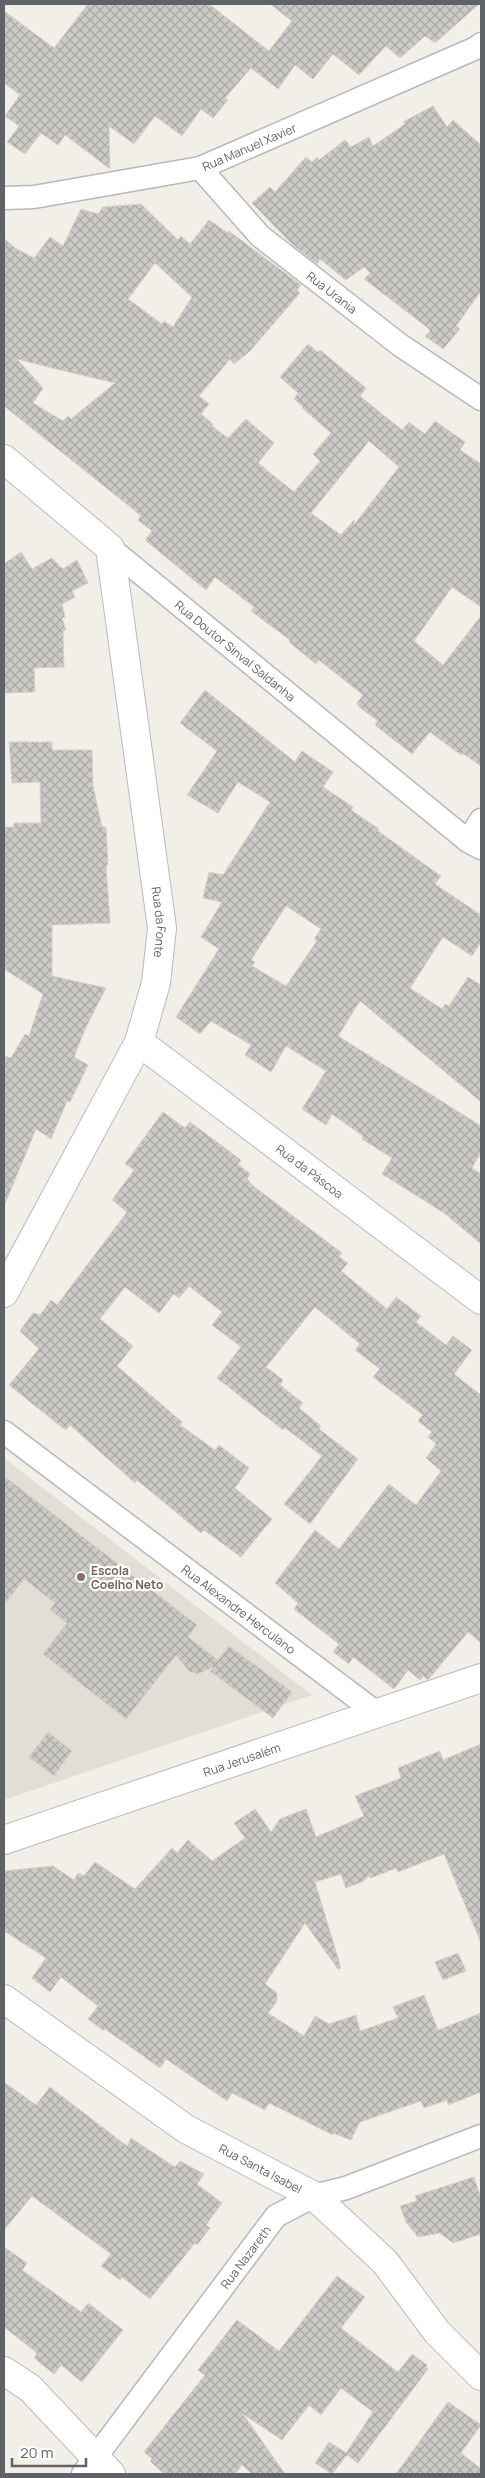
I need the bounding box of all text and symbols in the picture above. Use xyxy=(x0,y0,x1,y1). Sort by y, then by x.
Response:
street label: Rua Manuel Xavier xyxy=(199,118,299,175)
street label: Rua Urania xyxy=(303,267,361,317)
street label: Rua Doutor Sinval Saldanha xyxy=(171,596,299,705)
street label: Rua da Fonte xyxy=(148,885,171,959)
street label: Rua da Páscoa xyxy=(273,1140,347,1202)
street label: Rua Alexandre Herculano xyxy=(178,1561,299,1657)
place label: Escola Coelho Neto xyxy=(91,1562,163,1593)
marker: Escola Coelho Neto xyxy=(75,1571,87,1583)
street label: Rua Jerusalém xyxy=(201,1738,283,1780)
street label: Rua Santa Isabel xyxy=(216,2139,305,2197)
street label: Rua Nazareth xyxy=(216,2222,274,2292)
scale bar xyxy=(12,2436,86,2468)
text: 20 m xyxy=(20,2442,53,2463)

